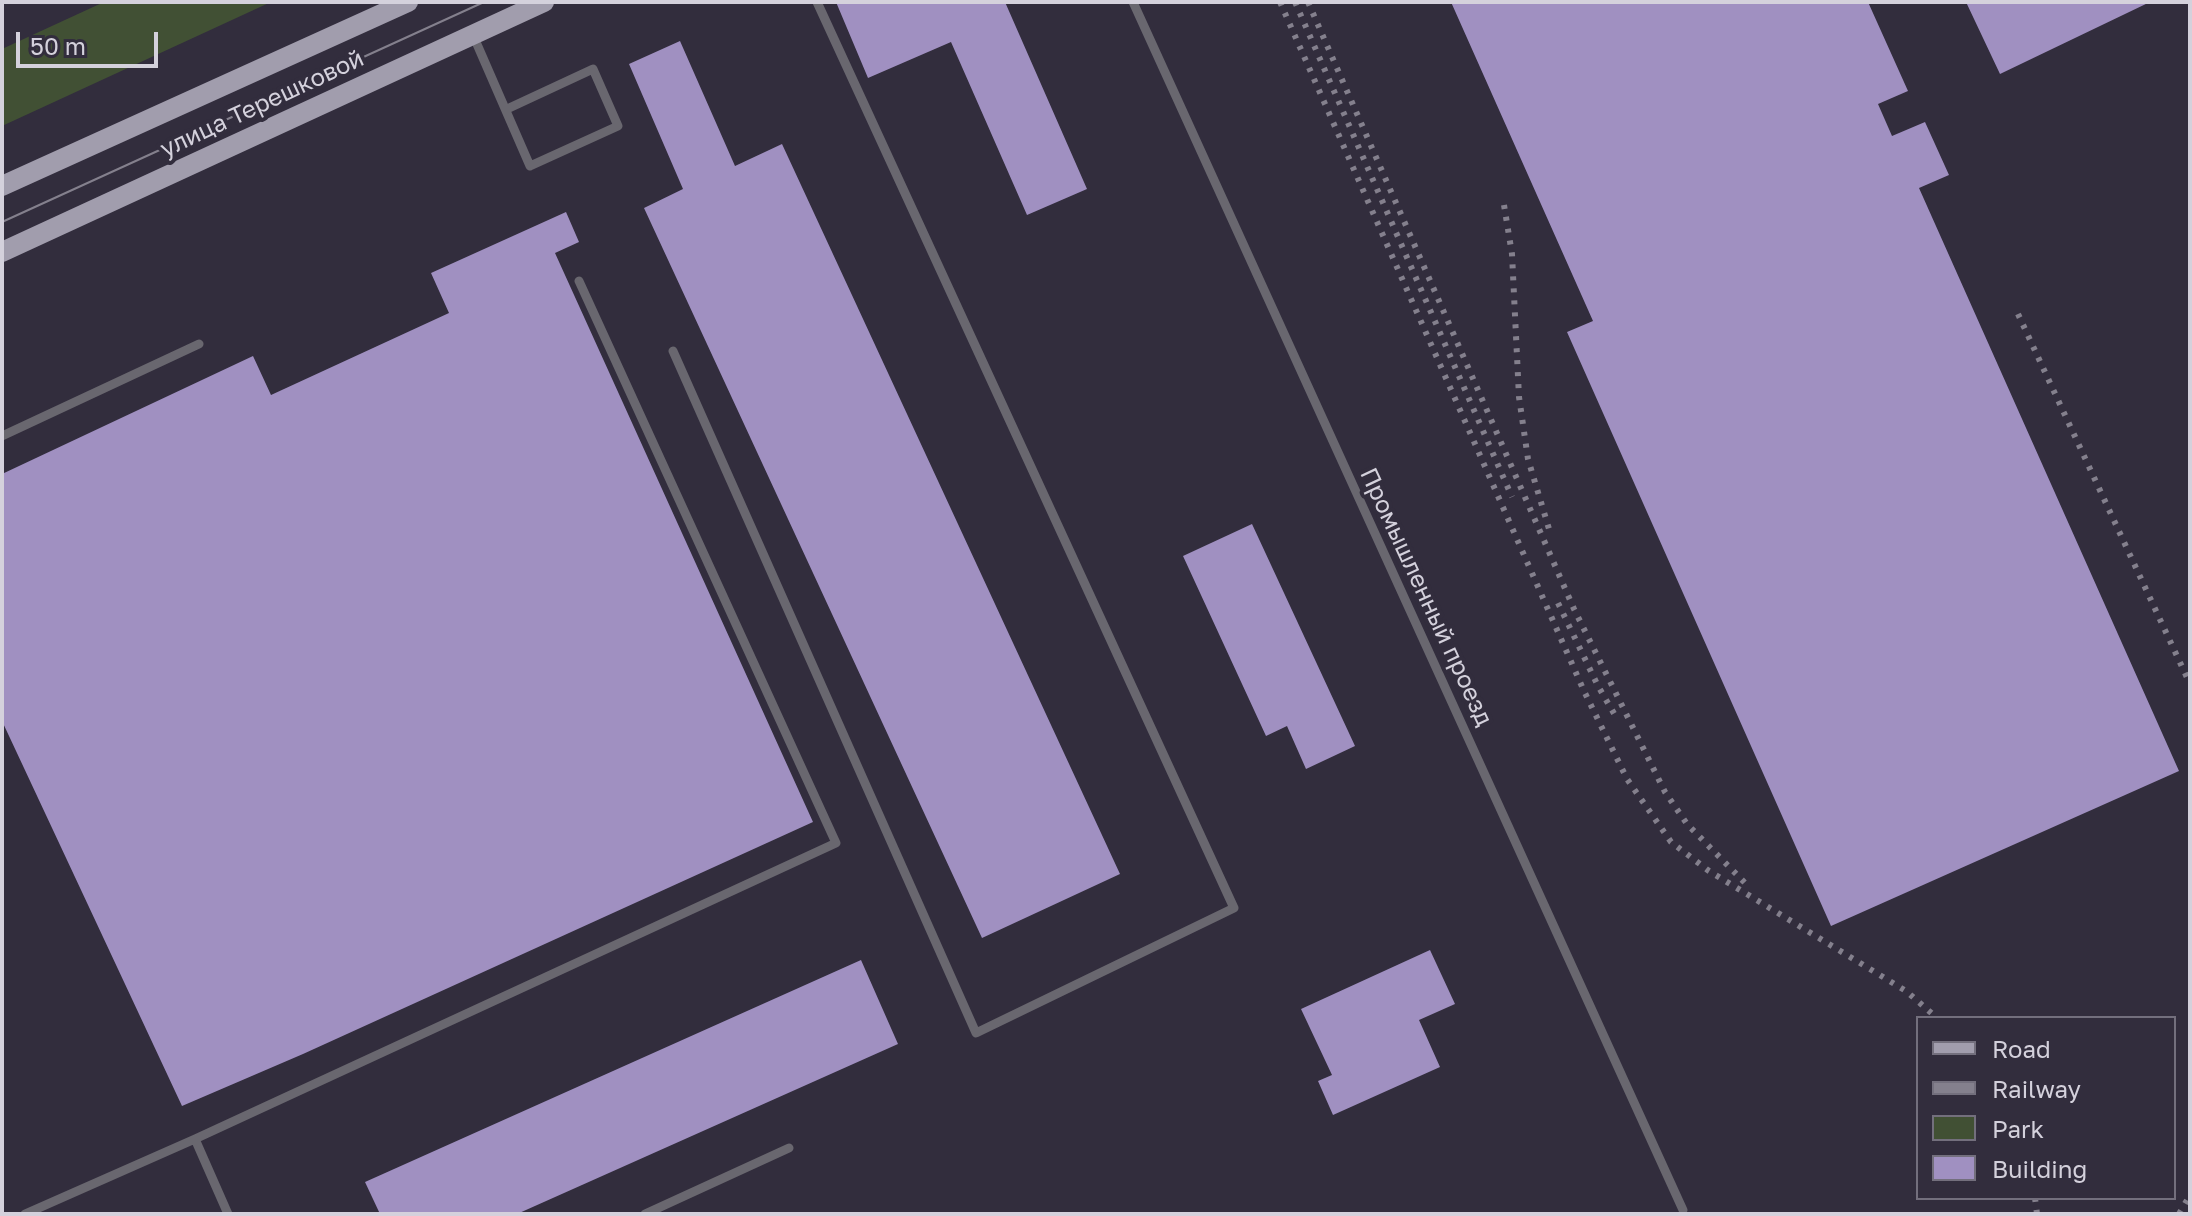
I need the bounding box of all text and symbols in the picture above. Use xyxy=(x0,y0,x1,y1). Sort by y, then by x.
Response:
scale bar xyxy=(20,16,162,66)
text: 50 m xyxy=(30,31,86,60)
street label: улица Терешковой xyxy=(156,44,368,164)
street label: Промышленный проезд xyxy=(1353,463,1499,731)
legend xyxy=(1916,1016,2176,1200)
text: Road xyxy=(1992,1034,2051,1063)
text: Railway xyxy=(1992,1074,2081,1103)
text: Park xyxy=(1992,1114,2044,1143)
text: Building xyxy=(1992,1154,2087,1183)

